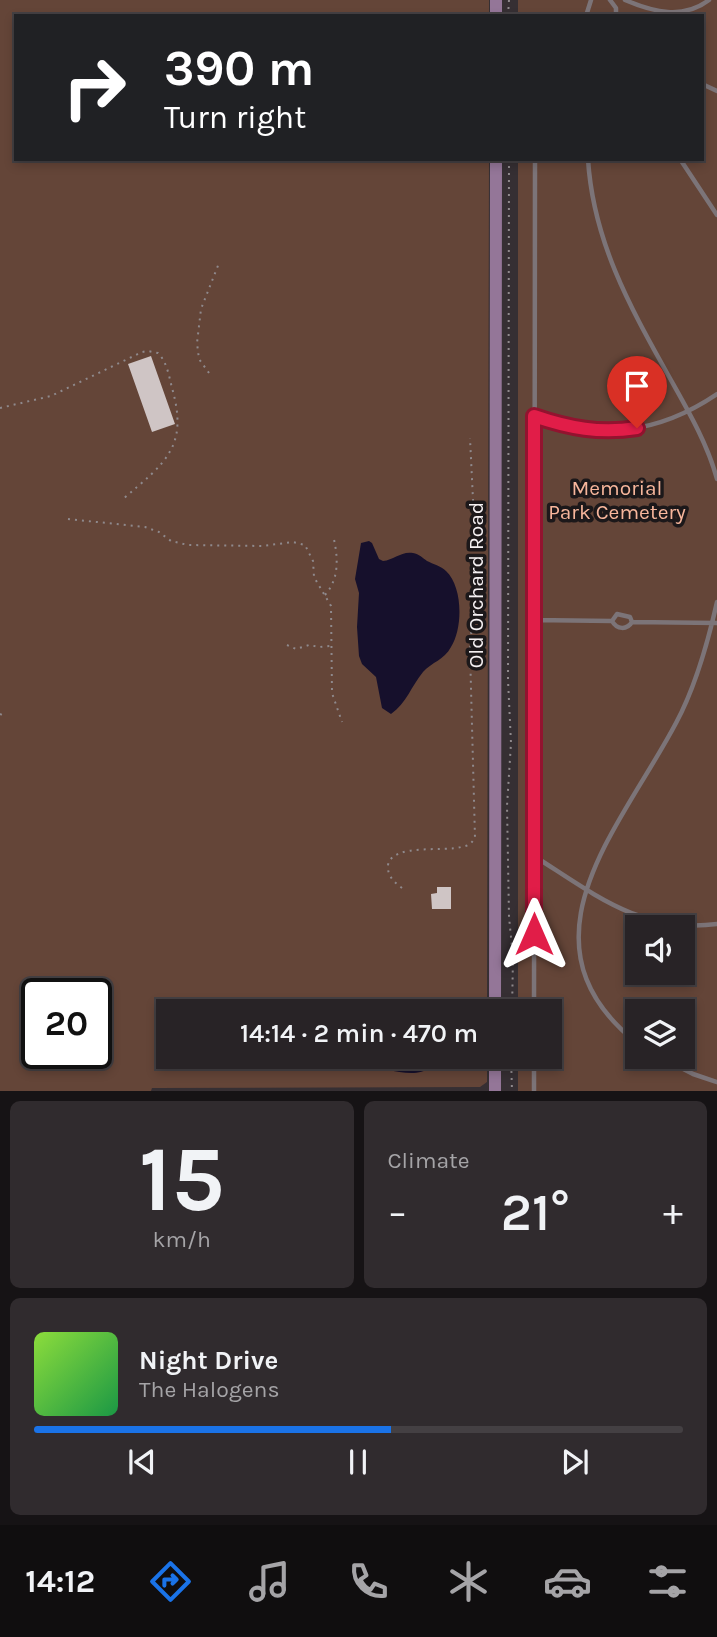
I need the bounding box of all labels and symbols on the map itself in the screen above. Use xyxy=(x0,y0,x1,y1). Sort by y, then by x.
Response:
pin xyxy=(607,356,667,428)
park label: Memorial Park Cemetery xyxy=(548,476,686,524)
street label: Old Orchard Road xyxy=(464,502,488,668)
position arrow xyxy=(497,897,571,971)
speed limit sign: 20 xyxy=(21,978,112,1069)

